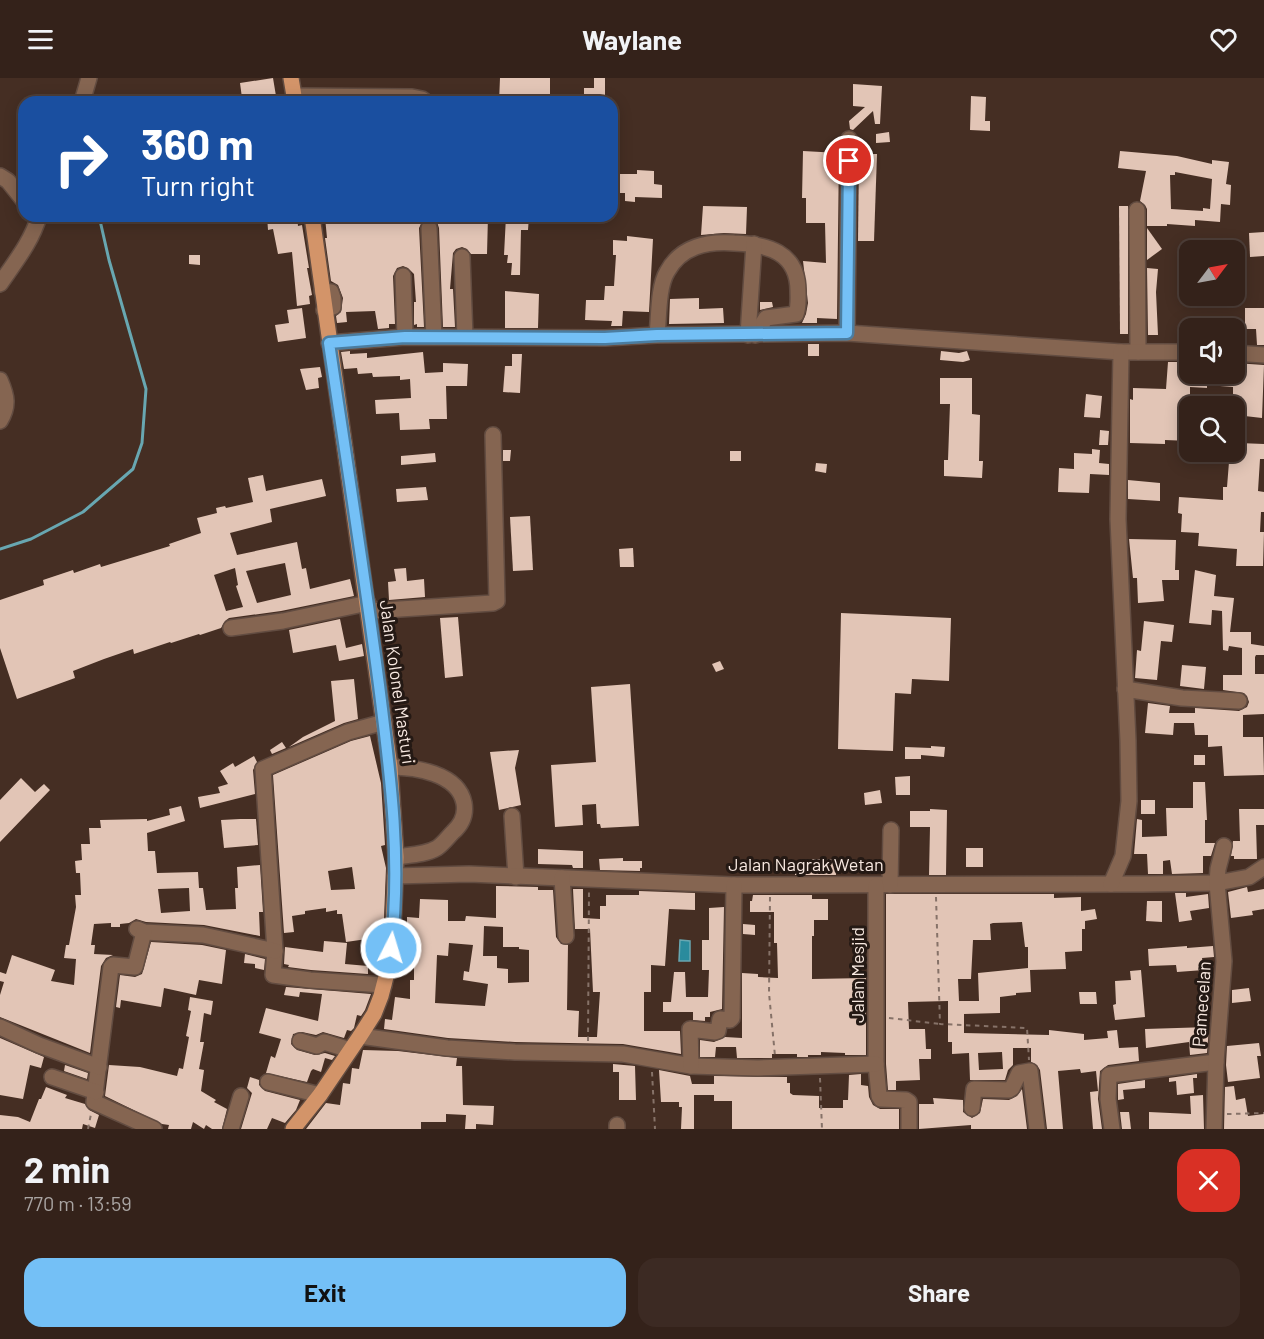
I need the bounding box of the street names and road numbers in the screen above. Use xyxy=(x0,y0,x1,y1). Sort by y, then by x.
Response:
street label: Jalan Kolonel Masturi xyxy=(376,598,420,766)
street label: Jalan Nagrak Wetan xyxy=(728,853,884,875)
street label: Jalan Mesjid xyxy=(846,927,868,1023)
street label: Pamecelan xyxy=(1187,960,1215,1048)

